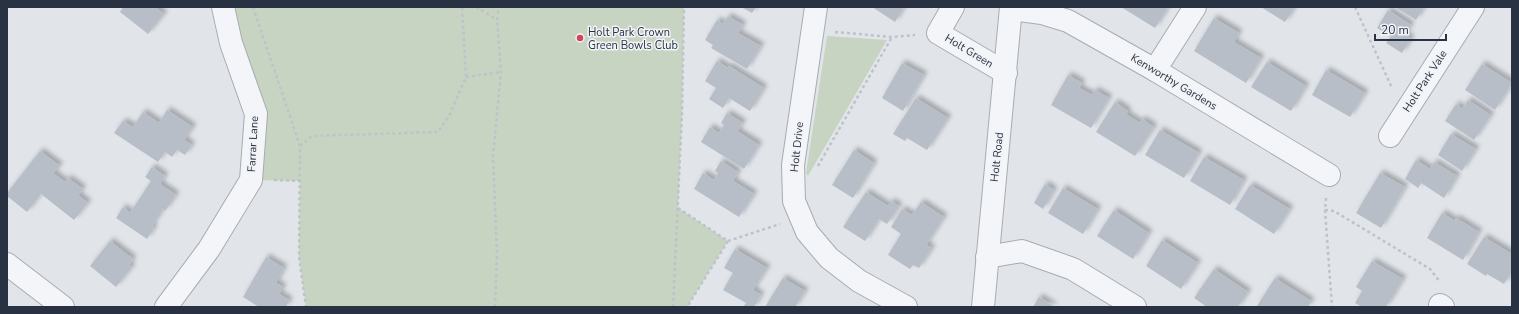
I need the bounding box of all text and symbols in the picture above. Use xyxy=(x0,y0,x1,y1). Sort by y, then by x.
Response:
scale bar xyxy=(1375,16,1446,42)
text: 20 m xyxy=(1381,22,1409,38)
place label: Holt Park Crown Green Bowls Club xyxy=(588,25,678,53)
street label: Holt Green xyxy=(942,31,996,71)
marker: Holt Park Crown Green Bowls Club xyxy=(575,33,585,43)
street label: Holt Park Vale xyxy=(1399,47,1451,115)
street label: Kenworthy Gardens xyxy=(1128,50,1220,114)
street label: Farrar Lane xyxy=(244,116,262,172)
street label: Holt Drive xyxy=(787,121,807,173)
street label: Holt Road xyxy=(987,131,1007,183)

